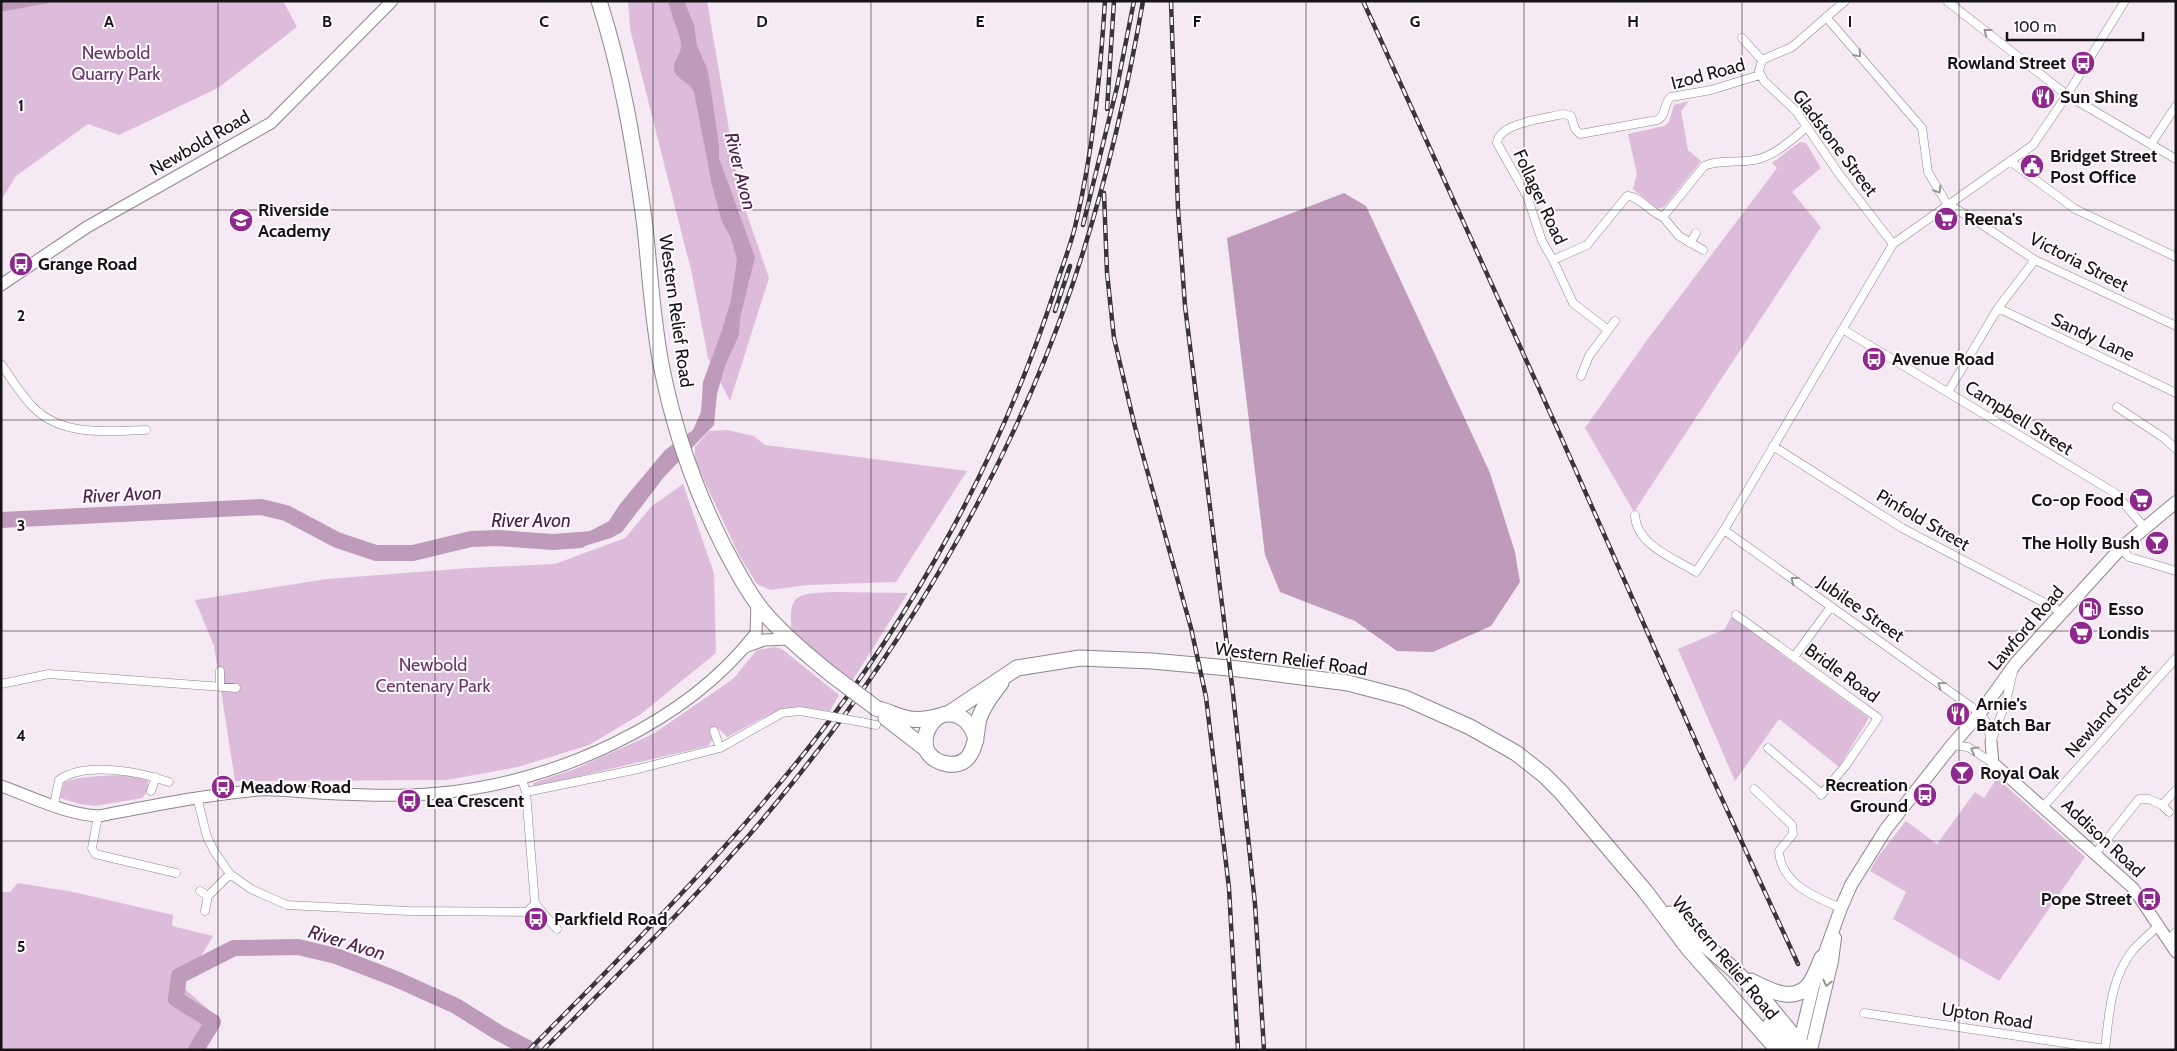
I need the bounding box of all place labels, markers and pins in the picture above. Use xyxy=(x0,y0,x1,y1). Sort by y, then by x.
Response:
bus stop icon: Rowland Street xyxy=(2070,50,2096,76)
place label: Rowland Street xyxy=(1947,52,2066,74)
restaurant icon: Sun Shing xyxy=(2030,84,2056,110)
place label: Sun Shing xyxy=(2060,86,2138,108)
place label: Bridget Street Post Office xyxy=(2050,145,2157,188)
public building icon: Bridget Street Post Office xyxy=(2019,153,2045,179)
place label: Riverside Academy xyxy=(258,199,331,242)
supermarket icon: Reena's xyxy=(1933,206,1959,232)
school or university icon: Riverside Academy xyxy=(228,207,254,233)
place label: Reena's xyxy=(1964,208,2023,230)
bus stop icon: Grange Road xyxy=(8,251,34,277)
place label: Grange Road xyxy=(38,253,137,275)
bus stop icon: Avenue Road xyxy=(1861,346,1887,372)
place label: Avenue Road xyxy=(1892,348,1994,370)
supermarket icon: Co-op Food xyxy=(2128,487,2154,513)
place label: Co-op Food xyxy=(2031,489,2124,511)
bar icon: The Holly Bush xyxy=(2144,530,2170,556)
place label: The Holly Bush xyxy=(2022,532,2140,554)
fuel station icon: Esso xyxy=(2077,596,2103,622)
place label: Esso xyxy=(2108,598,2144,620)
supermarket icon: Londis xyxy=(2068,620,2094,646)
place label: Londis xyxy=(2098,622,2150,644)
place label: Arnie's Batch Bar xyxy=(1976,693,2051,736)
restaurant icon: Arnie's Batch Bar xyxy=(1945,701,1971,727)
bar icon: Royal Oak xyxy=(1949,760,1975,786)
place label: Royal Oak xyxy=(1980,762,2060,784)
bus stop icon: Meadow Road xyxy=(210,774,236,800)
place label: Recreation Ground xyxy=(1825,774,1908,817)
place label: Meadow Road xyxy=(240,776,351,798)
bus stop icon: Recreation Ground xyxy=(1912,782,1938,808)
bus stop icon: Lea Crescent xyxy=(396,788,422,814)
place label: Lea Crescent xyxy=(426,790,524,812)
bus stop icon: Pope Street xyxy=(2136,886,2162,912)
place label: Pope Street xyxy=(2041,888,2132,910)
bus stop icon: Parkfield Road xyxy=(523,906,549,932)
place label: Parkfield Road xyxy=(554,908,667,930)

